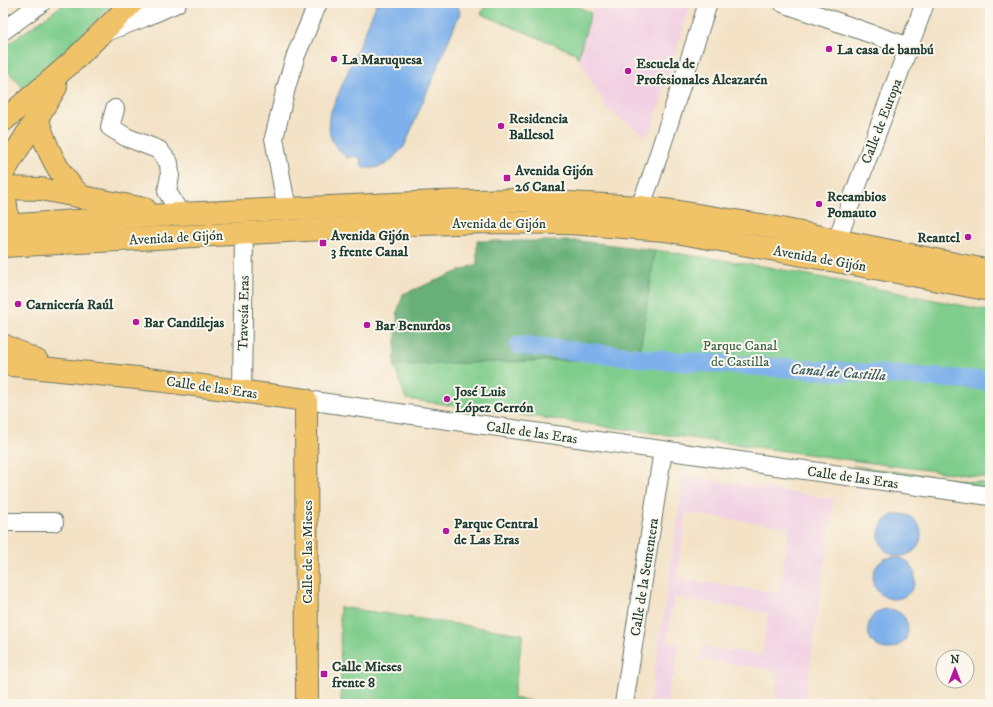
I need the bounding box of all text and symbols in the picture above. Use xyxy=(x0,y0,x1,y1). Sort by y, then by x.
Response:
place label: La casa de bambú xyxy=(837,41,934,59)
marker: La casa de bambú xyxy=(824,44,834,54)
place label: La Maruquesa xyxy=(342,51,423,69)
marker: La Maruquesa xyxy=(329,54,339,64)
place label: Escuela de Profesionales Alcazarén xyxy=(636,55,768,89)
marker: Escuela de Profesionales Alcazarén xyxy=(623,66,633,76)
street label: Calle de Europa xyxy=(857,76,906,167)
place label: Residencia Ballesol xyxy=(509,110,569,144)
marker: Residencia Ballesol xyxy=(496,121,506,131)
place label: Avenida Gijón 26 Canal xyxy=(514,162,594,196)
marker: Avenida Gijón 26 Canal xyxy=(502,173,512,183)
place label: Recambios Pomauto xyxy=(827,188,886,222)
marker: Recambios Pomauto xyxy=(814,199,824,209)
street label: Avenida de Gijón xyxy=(452,215,547,233)
street label: Avenida de Gijón xyxy=(129,227,224,249)
place label: Avenida Gijón 3 frente Canal xyxy=(330,227,410,261)
place label: Reantel xyxy=(917,229,961,247)
marker: Reantel xyxy=(963,232,973,242)
marker: Avenida Gijón 3 frente Canal xyxy=(318,238,328,248)
street label: Avenida de Gijón xyxy=(772,242,868,276)
street label: Travesía Eras xyxy=(234,275,254,351)
place label: Carnicería Raúl xyxy=(26,296,114,314)
marker: Carnicería Raúl xyxy=(13,299,23,309)
place label: Bar Candilejas xyxy=(144,314,224,332)
marker: Bar Candilejas xyxy=(131,317,141,327)
place label: Bar Benurdos xyxy=(375,317,451,335)
marker: Bar Benurdos xyxy=(362,320,372,330)
park label: Parque Canal de Castilla xyxy=(703,337,778,371)
water label: Canal de Castilla xyxy=(789,360,887,385)
street label: Calle de las Eras xyxy=(165,373,259,403)
place label: José Luis López Cerrón xyxy=(453,383,534,417)
marker: José Luis López Cerrón xyxy=(442,394,452,404)
street label: Calle de las Eras xyxy=(485,418,579,448)
street label: Calle de las Eras xyxy=(806,463,900,493)
street label: Calle de las Mieses xyxy=(299,500,317,604)
place label: Parque Central de Las Eras xyxy=(454,515,539,549)
street label: Calle de la Sementera xyxy=(627,517,663,638)
marker: Parque Central de Las Eras xyxy=(441,526,451,536)
north arrow xyxy=(935,649,975,689)
text: N xyxy=(950,653,960,667)
place label: Calle Mieses frente 8 xyxy=(331,658,402,692)
marker: Calle Mieses frente 8 xyxy=(319,669,329,679)

